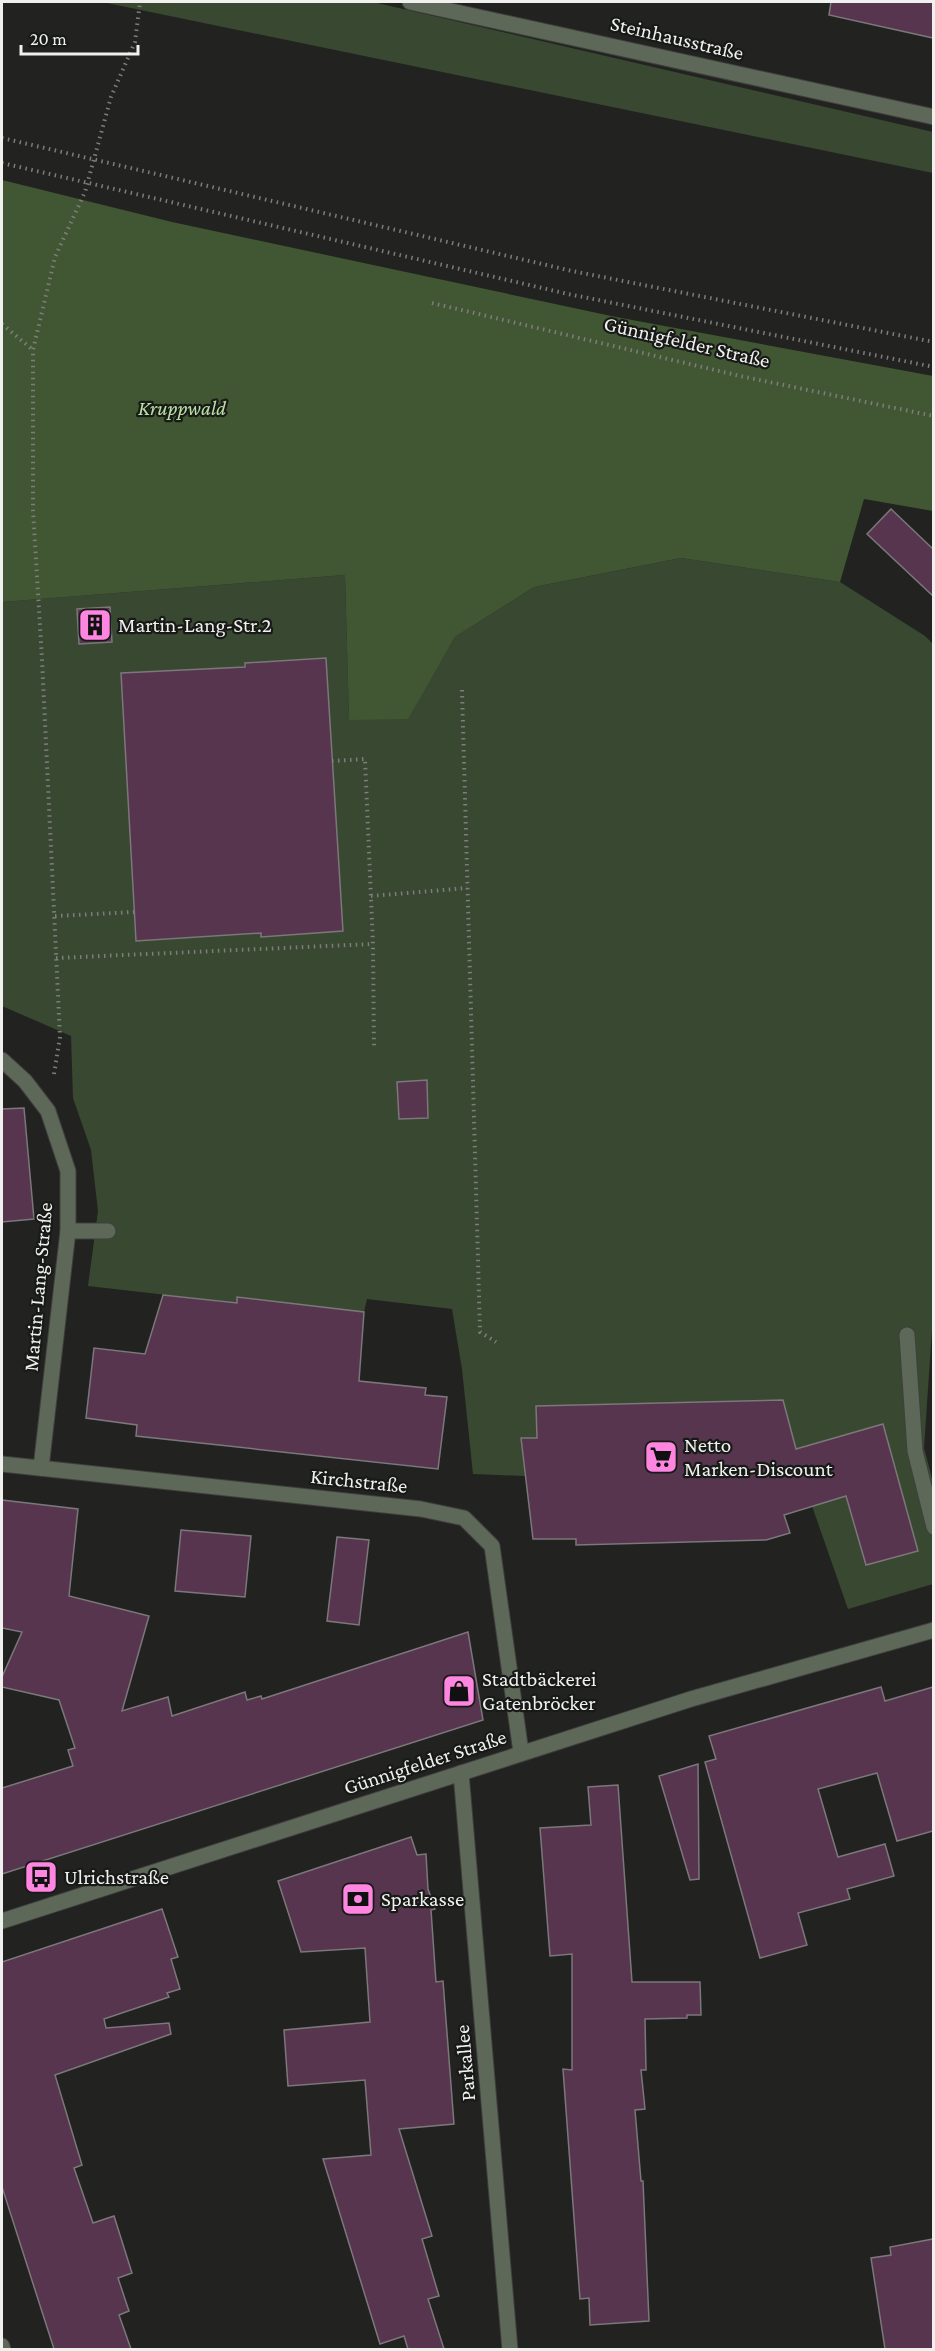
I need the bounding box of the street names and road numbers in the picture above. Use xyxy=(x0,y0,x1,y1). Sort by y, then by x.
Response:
street label: Steinhausstraße xyxy=(608,11,746,65)
street label: Günnigfelder Straße xyxy=(602,311,772,373)
street label: Martin-Lang-Straße xyxy=(19,1201,57,1373)
street label: Kirchstraße xyxy=(309,1464,409,1498)
street label: Günnigfelder Straße xyxy=(341,1724,509,1800)
street label: Parkallee xyxy=(450,2024,480,2102)

